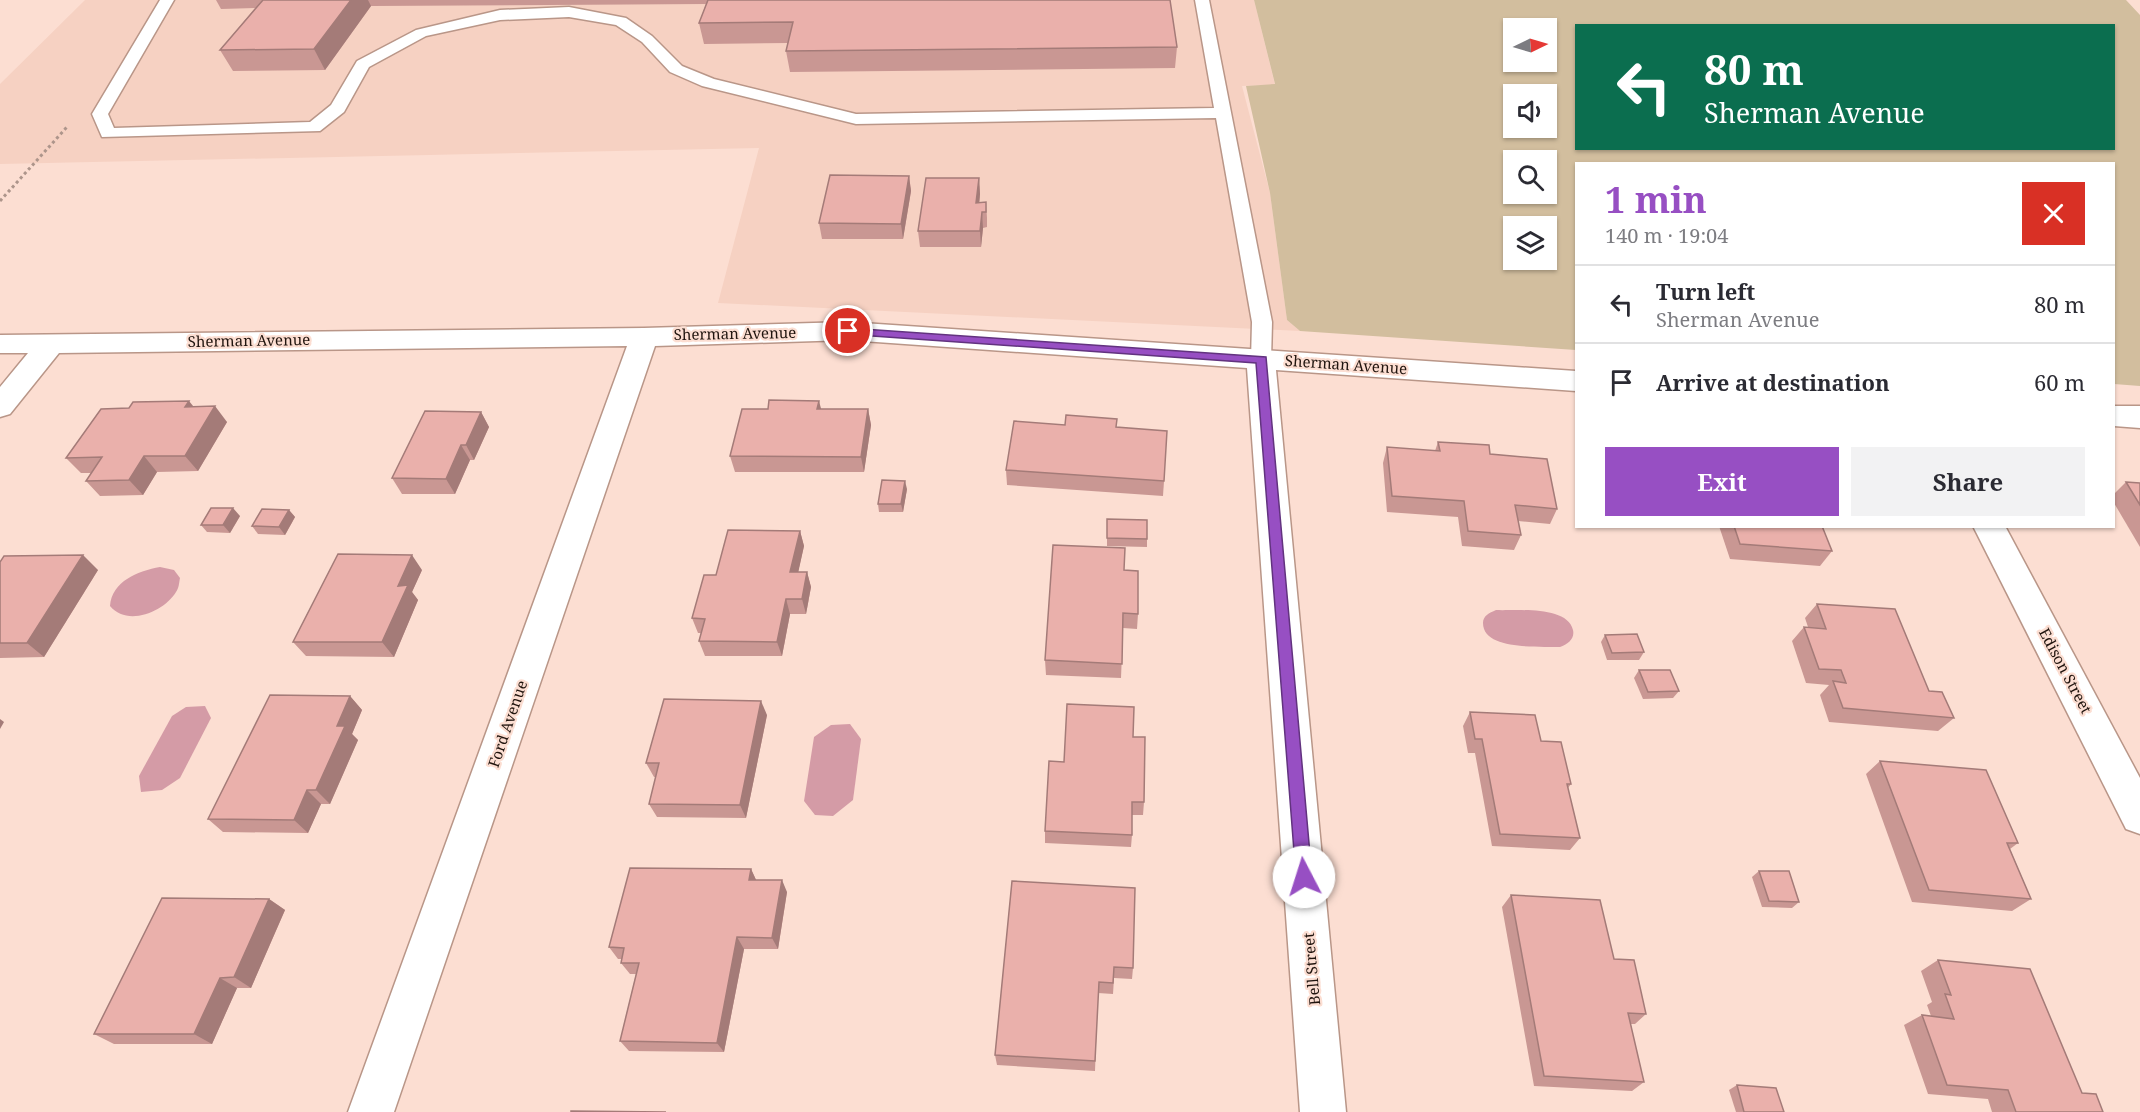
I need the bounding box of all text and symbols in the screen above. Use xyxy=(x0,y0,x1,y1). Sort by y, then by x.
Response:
north arrow xyxy=(1503,18,1557,72)
map controls xyxy=(1503,18,1557,270)
text: 80 m xyxy=(1704,40,1804,97)
icon: left xyxy=(1605,48,1683,126)
button: sound xyxy=(1503,84,1557,138)
text: Sherman Avenue xyxy=(1704,94,1925,131)
button: search xyxy=(1503,150,1557,204)
text: 1 min xyxy=(1605,175,1707,224)
button: close xyxy=(2022,182,2085,245)
button: layers xyxy=(1503,216,1557,270)
text: 140 m · 19:04 xyxy=(1605,222,1728,249)
text: Turn left xyxy=(1656,276,1755,306)
icon: left xyxy=(1605,288,1638,321)
text: 80 m xyxy=(2034,289,2085,319)
pin xyxy=(822,305,873,356)
text: Sherman Avenue xyxy=(1656,306,1819,333)
icon: arrive xyxy=(831,314,864,347)
street label: Sherman Avenue xyxy=(674,322,796,344)
street label: Sherman Avenue xyxy=(188,329,310,351)
street label: Sherman Avenue xyxy=(1284,350,1408,378)
icon: arrive xyxy=(1605,366,1638,399)
text: Arrive at destination xyxy=(1656,367,1890,397)
text: 60 m xyxy=(2034,367,2085,397)
button: Exit xyxy=(1605,447,1839,516)
button: Share xyxy=(1851,447,2085,516)
street label: Edison Street xyxy=(2035,624,2097,717)
street label: Ford Avenue xyxy=(483,678,531,770)
position arrow xyxy=(1272,845,1336,909)
street label: Bell Street xyxy=(1298,932,1324,1006)

